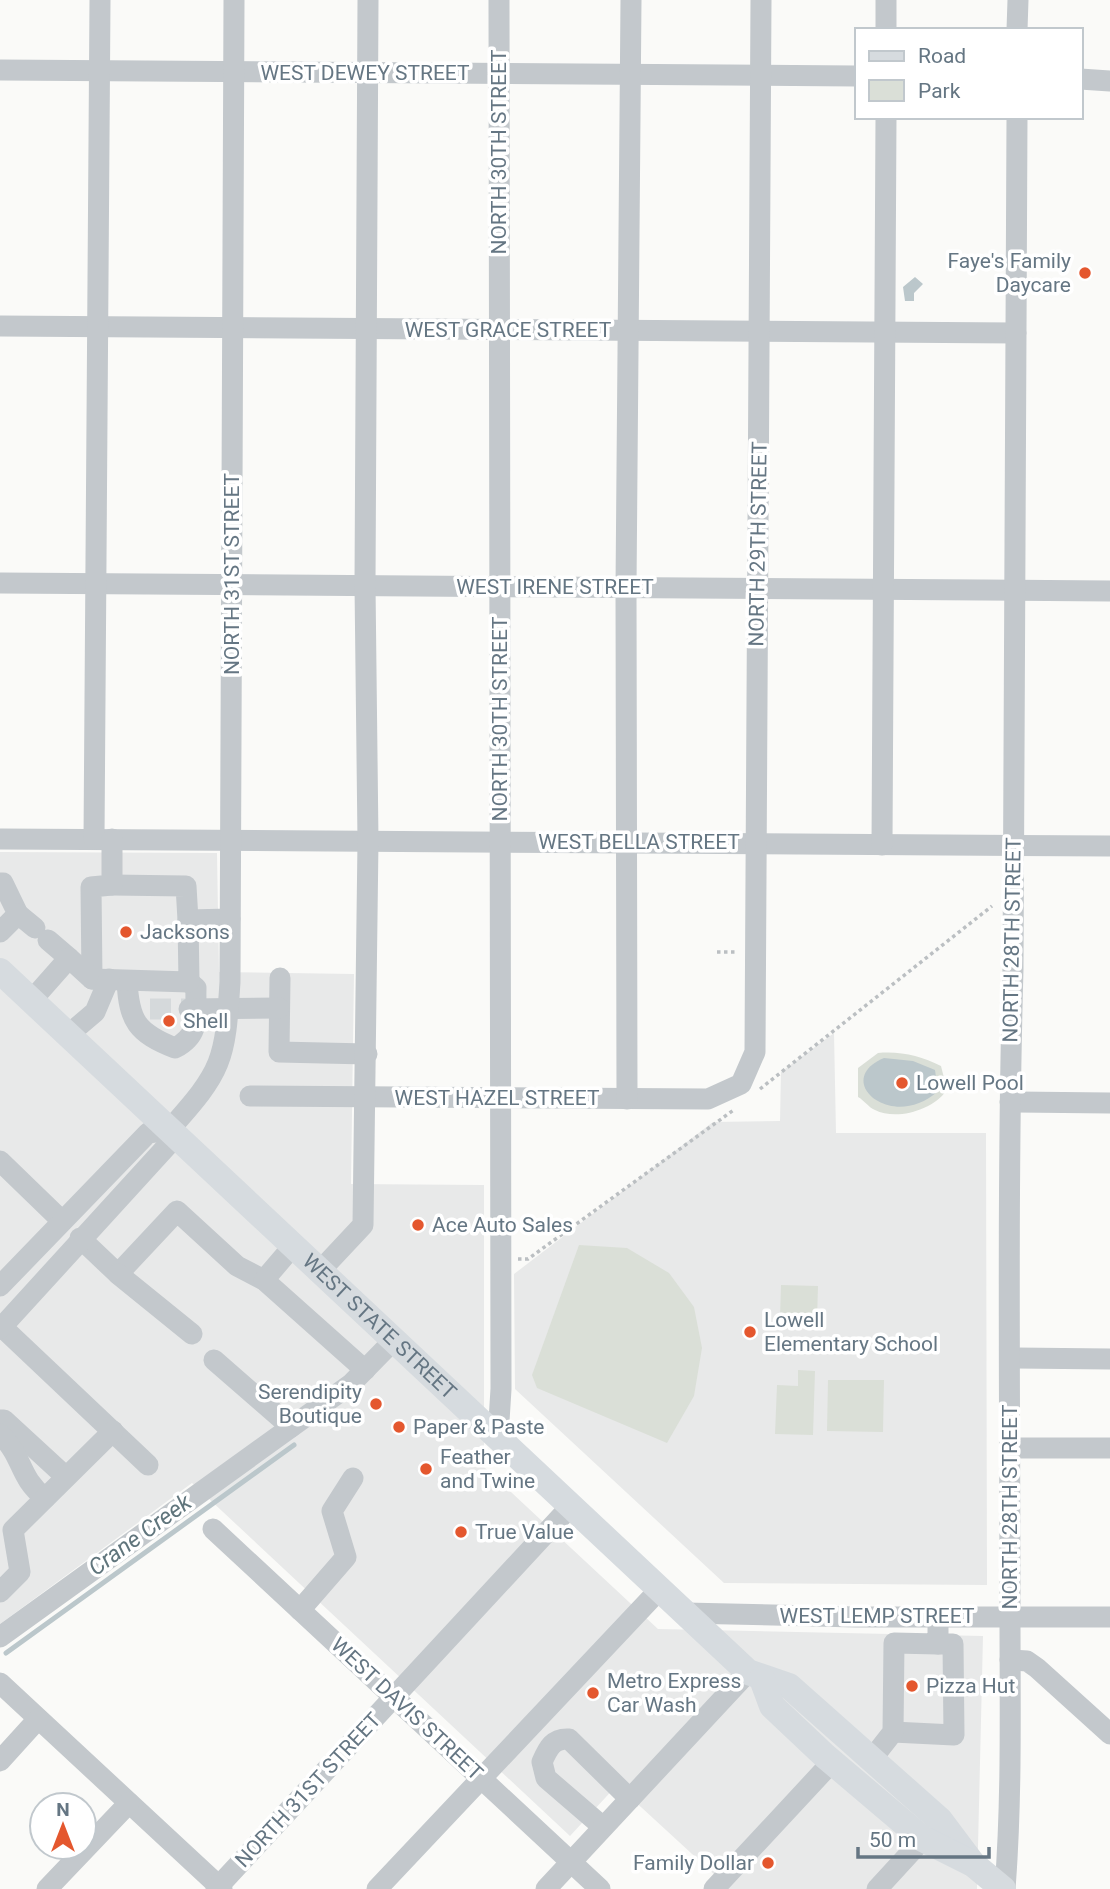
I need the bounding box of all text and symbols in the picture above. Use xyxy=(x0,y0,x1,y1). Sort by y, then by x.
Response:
legend xyxy=(855,28,1082,119)
text: Road xyxy=(918,44,966,68)
street label: NORTH 30TH STREET xyxy=(487,49,511,255)
street label: WEST DEWEY STREET xyxy=(260,61,470,85)
text: Park xyxy=(918,79,961,103)
place label: Faye's Family Daycare xyxy=(948,249,1071,297)
marker: Faye's Family Daycare xyxy=(1077,265,1093,281)
street label: WEST GRACE STREET xyxy=(405,318,612,342)
street label: NORTH 29TH STREET xyxy=(744,441,772,647)
street label: NORTH 31ST STREET xyxy=(220,472,244,675)
street label: WEST IRENE STREET xyxy=(456,575,654,599)
street label: NORTH 30TH STREET xyxy=(488,616,512,822)
street label: WEST BELLA STREET xyxy=(538,830,740,854)
street label: NORTH 28TH STREET xyxy=(998,837,1026,1043)
place label: Jacksons xyxy=(140,920,230,944)
marker: Jacksons xyxy=(118,924,134,940)
place label: Shell xyxy=(183,1009,228,1033)
marker: Shell xyxy=(161,1013,177,1029)
place label: Lowell Pool xyxy=(916,1071,1024,1095)
marker: Lowell Pool xyxy=(894,1075,910,1091)
street label: WEST HAZEL STREET xyxy=(395,1086,600,1110)
place label: Ace Auto Sales xyxy=(432,1213,573,1237)
marker: Ace Auto Sales xyxy=(410,1217,426,1233)
street label: WEST STATE STREET xyxy=(298,1249,461,1404)
place label: Lowell Elementary School xyxy=(764,1308,938,1356)
marker: Lowell Elementary School xyxy=(742,1324,758,1340)
place label: Serendipity Boutique xyxy=(258,1380,362,1428)
marker: Serendipity Boutique xyxy=(368,1396,384,1412)
street label: NORTH 28TH STREET xyxy=(998,1404,1022,1610)
place label: Paper & Paste xyxy=(413,1415,545,1439)
marker: Paper & Paste xyxy=(391,1419,407,1435)
place label: Feather and Twine xyxy=(440,1445,535,1493)
marker: Feather and Twine xyxy=(418,1461,434,1477)
water label: Crane Creek xyxy=(83,1488,197,1581)
place label: True Value xyxy=(475,1520,574,1544)
marker: True Value xyxy=(453,1524,469,1540)
street label: WEST LEMP STREET xyxy=(780,1604,975,1628)
street label: WEST DAVIS STREET xyxy=(326,1633,488,1786)
place label: Metro Express Car Wash xyxy=(607,1669,741,1717)
place label: Pizza Hut xyxy=(926,1674,1015,1698)
marker: Pizza Hut xyxy=(904,1678,920,1694)
marker: Metro Express Car Wash xyxy=(585,1685,601,1701)
street label: NORTH 31ST STREET xyxy=(230,1708,386,1872)
north arrow xyxy=(28,1791,98,1861)
text: N xyxy=(56,1798,70,1821)
scale bar xyxy=(858,1815,989,1859)
text: 50 m xyxy=(869,1828,916,1852)
place label: Family Dollar xyxy=(633,1851,754,1875)
marker: Family Dollar xyxy=(760,1855,776,1871)

